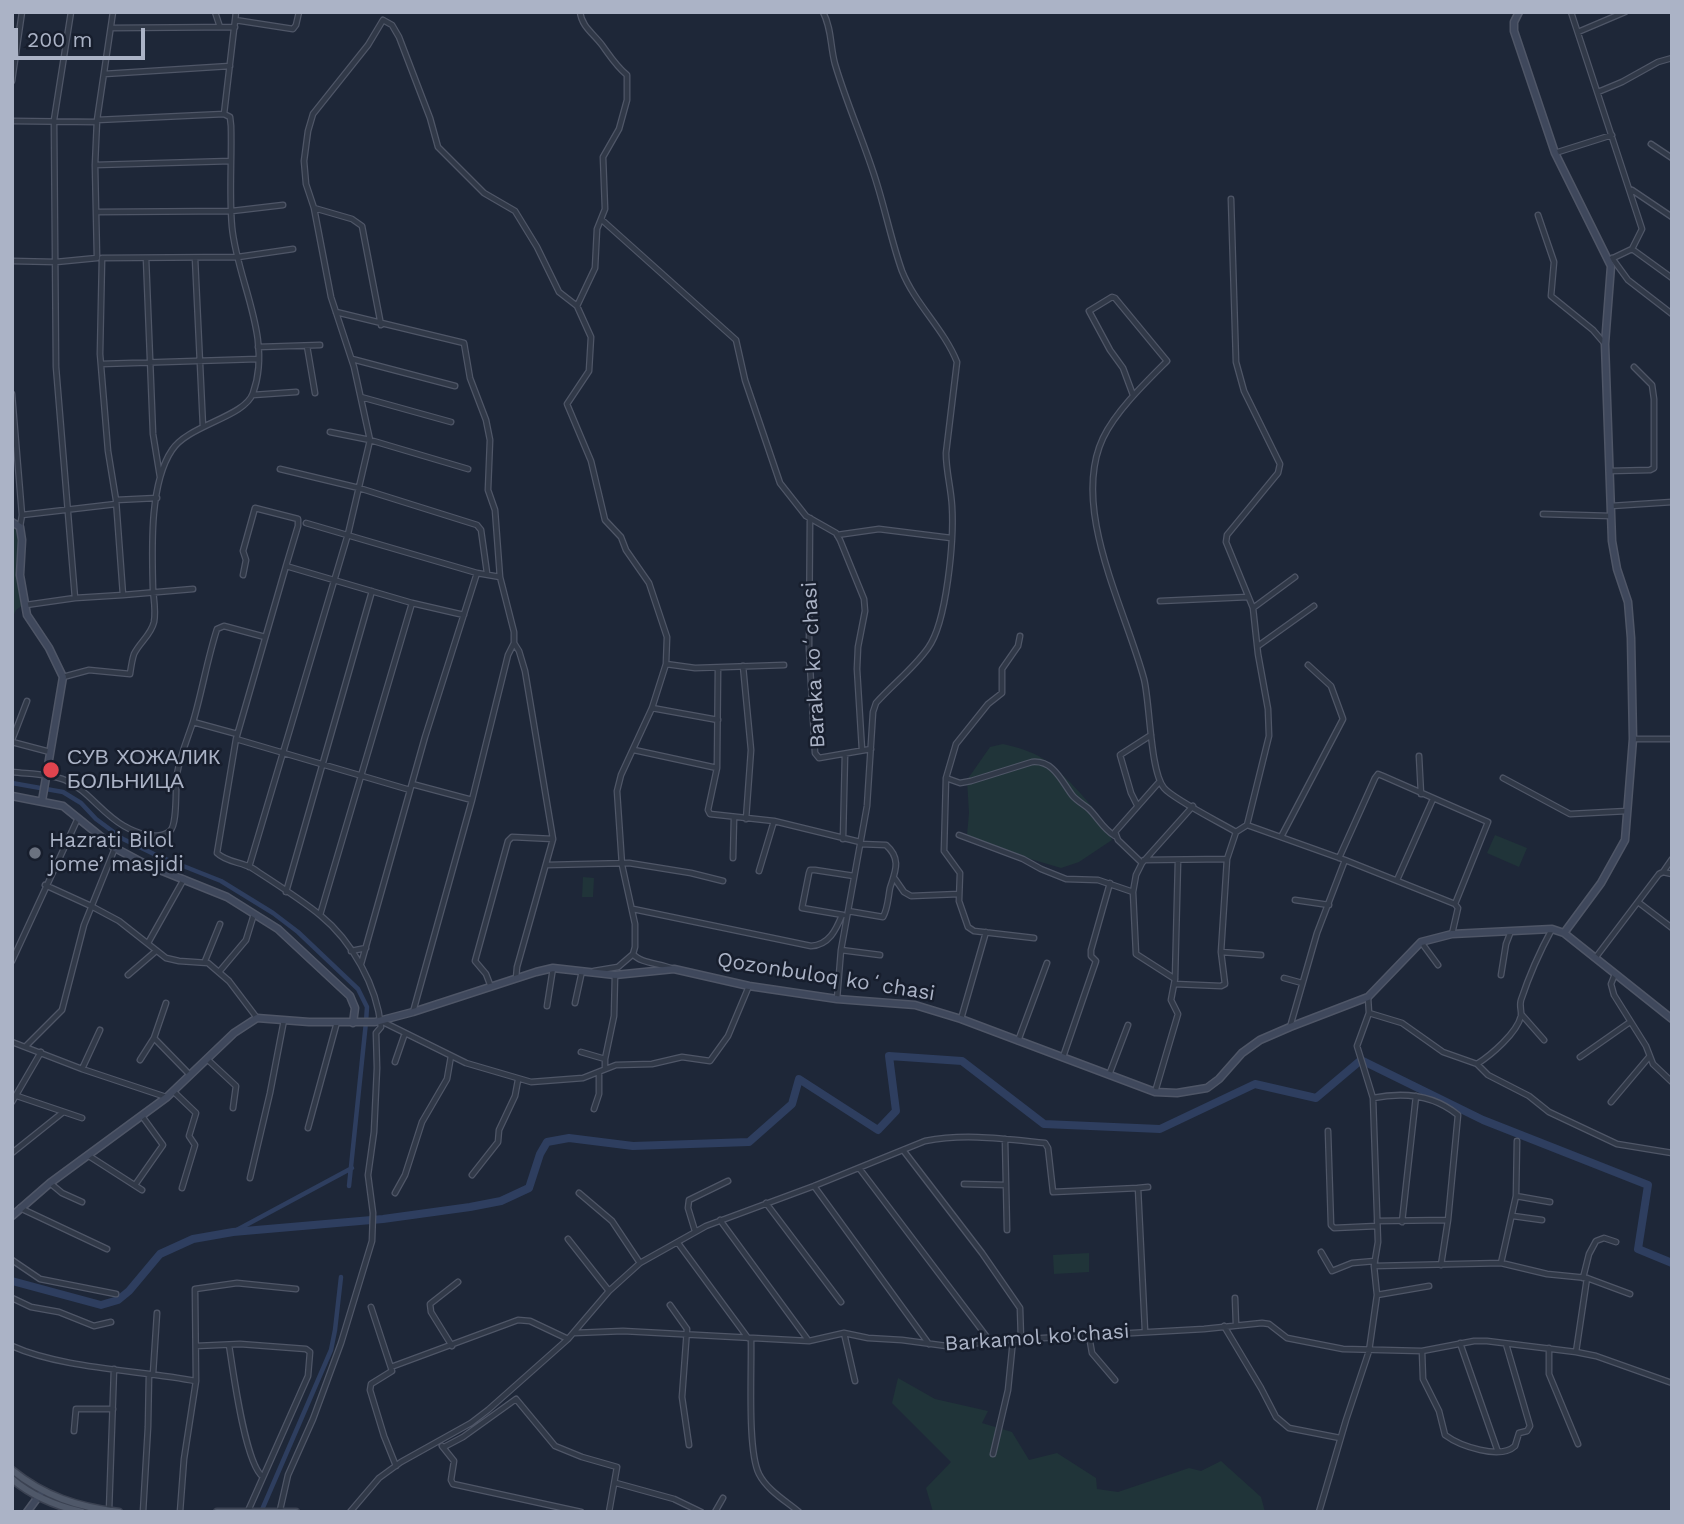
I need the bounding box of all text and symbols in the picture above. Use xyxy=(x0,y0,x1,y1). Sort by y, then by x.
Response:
scale bar xyxy=(18,14,149,58)
text: 200 m xyxy=(27,27,93,52)
street label: Baraka koʻchasi xyxy=(797,581,831,749)
place label: СУВ ХОЖАЛИК БОЛЬНИЦА xyxy=(67,745,220,795)
marker: СУВ ХОЖАЛИК БОЛЬНИЦА xyxy=(41,760,61,780)
place label: Hazrati Bilol jome’ masjidi xyxy=(49,828,184,878)
marker: Hazrati Bilol jome’ masjidi xyxy=(27,845,43,861)
street label: Qozonbuloq koʻchasi xyxy=(715,947,937,1007)
street label: Barkamol ko'chasi xyxy=(944,1319,1130,1357)

